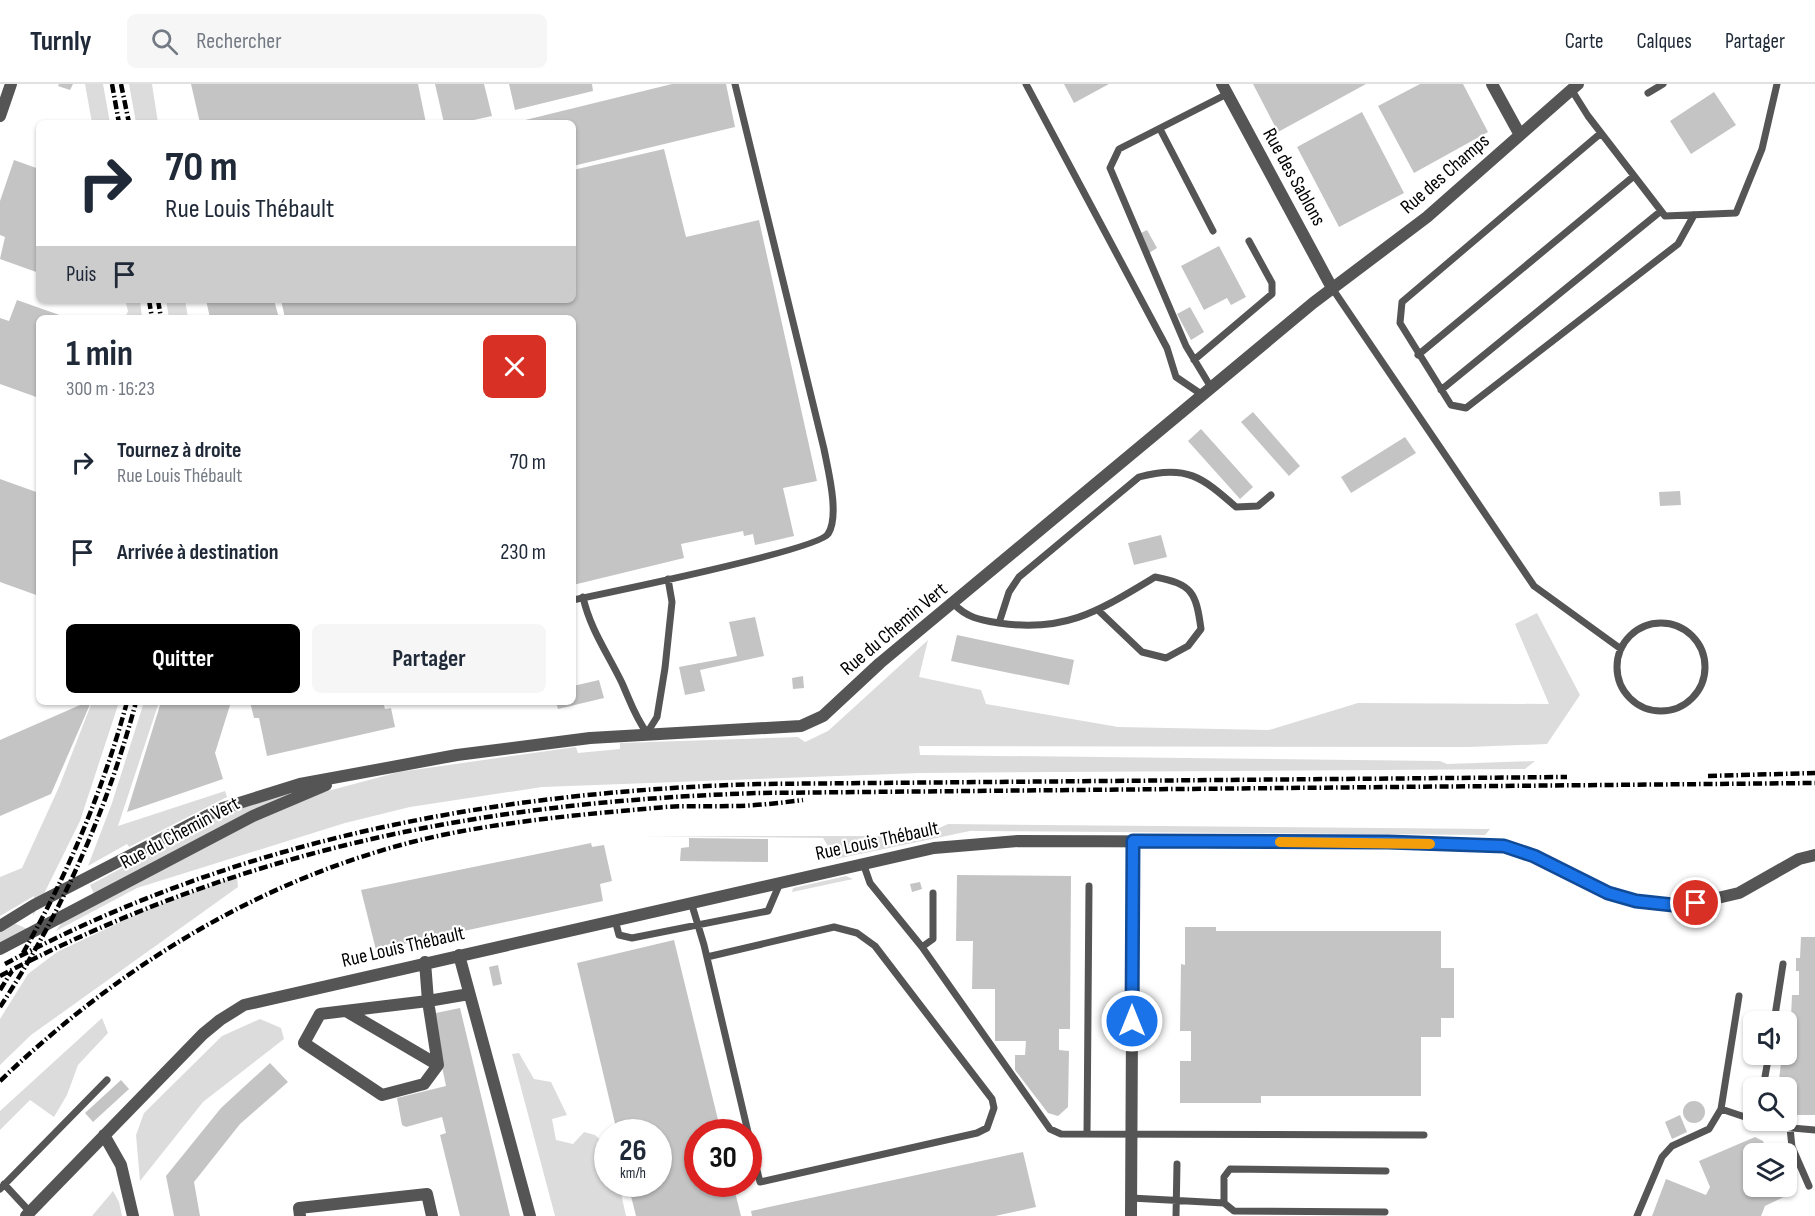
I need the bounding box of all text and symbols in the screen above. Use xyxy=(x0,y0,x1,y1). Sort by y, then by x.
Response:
search box xyxy=(127,14,547,68)
text: Turnly xyxy=(30,25,91,58)
icon: search xyxy=(148,25,181,58)
text: Rechercher xyxy=(196,28,281,55)
text: Carte xyxy=(1565,29,1604,54)
text: Calques xyxy=(1637,29,1692,54)
text: Partager xyxy=(1725,29,1785,54)
street label: Rue des Sablons xyxy=(1257,124,1331,230)
street label: Rue des Champs xyxy=(1396,129,1494,219)
text: 70 m xyxy=(165,142,238,193)
icon: right xyxy=(66,144,144,222)
text: Rue Louis Thébault xyxy=(165,193,334,225)
icon: arrive xyxy=(108,258,141,291)
text: Puis xyxy=(66,261,96,288)
text: 1 min xyxy=(66,333,133,376)
button: close xyxy=(483,335,546,398)
text: 300 m · 16:23 xyxy=(66,377,155,401)
text: Tournez à droite xyxy=(117,437,242,464)
icon: right xyxy=(66,446,99,479)
text: 70 m xyxy=(510,449,546,476)
text: Rue Louis Thébault xyxy=(117,464,242,488)
icon: arrive xyxy=(66,536,99,569)
text: Arrivée à destination xyxy=(117,539,279,566)
text: 230 m xyxy=(500,539,546,566)
street label: Rue du Chemin Vert xyxy=(836,577,952,681)
button: Quitter xyxy=(66,624,300,693)
button: Partager xyxy=(312,624,546,693)
street label: Rue du Chemin Vert xyxy=(116,791,244,875)
street label: Rue Louis Thébault xyxy=(813,816,941,866)
pin xyxy=(1670,877,1721,928)
icon: arrive xyxy=(1679,886,1712,919)
street label: Rue Louis Thébault xyxy=(339,921,467,973)
position arrow xyxy=(1100,989,1164,1053)
map controls xyxy=(1743,1011,1797,1197)
button: sound xyxy=(1743,1011,1797,1065)
button: search xyxy=(1743,1077,1797,1131)
speed limit sign: 30 xyxy=(684,1119,762,1197)
text: 26 xyxy=(619,1133,647,1169)
button: layers xyxy=(1743,1143,1797,1197)
text: km/h xyxy=(620,1164,646,1183)

